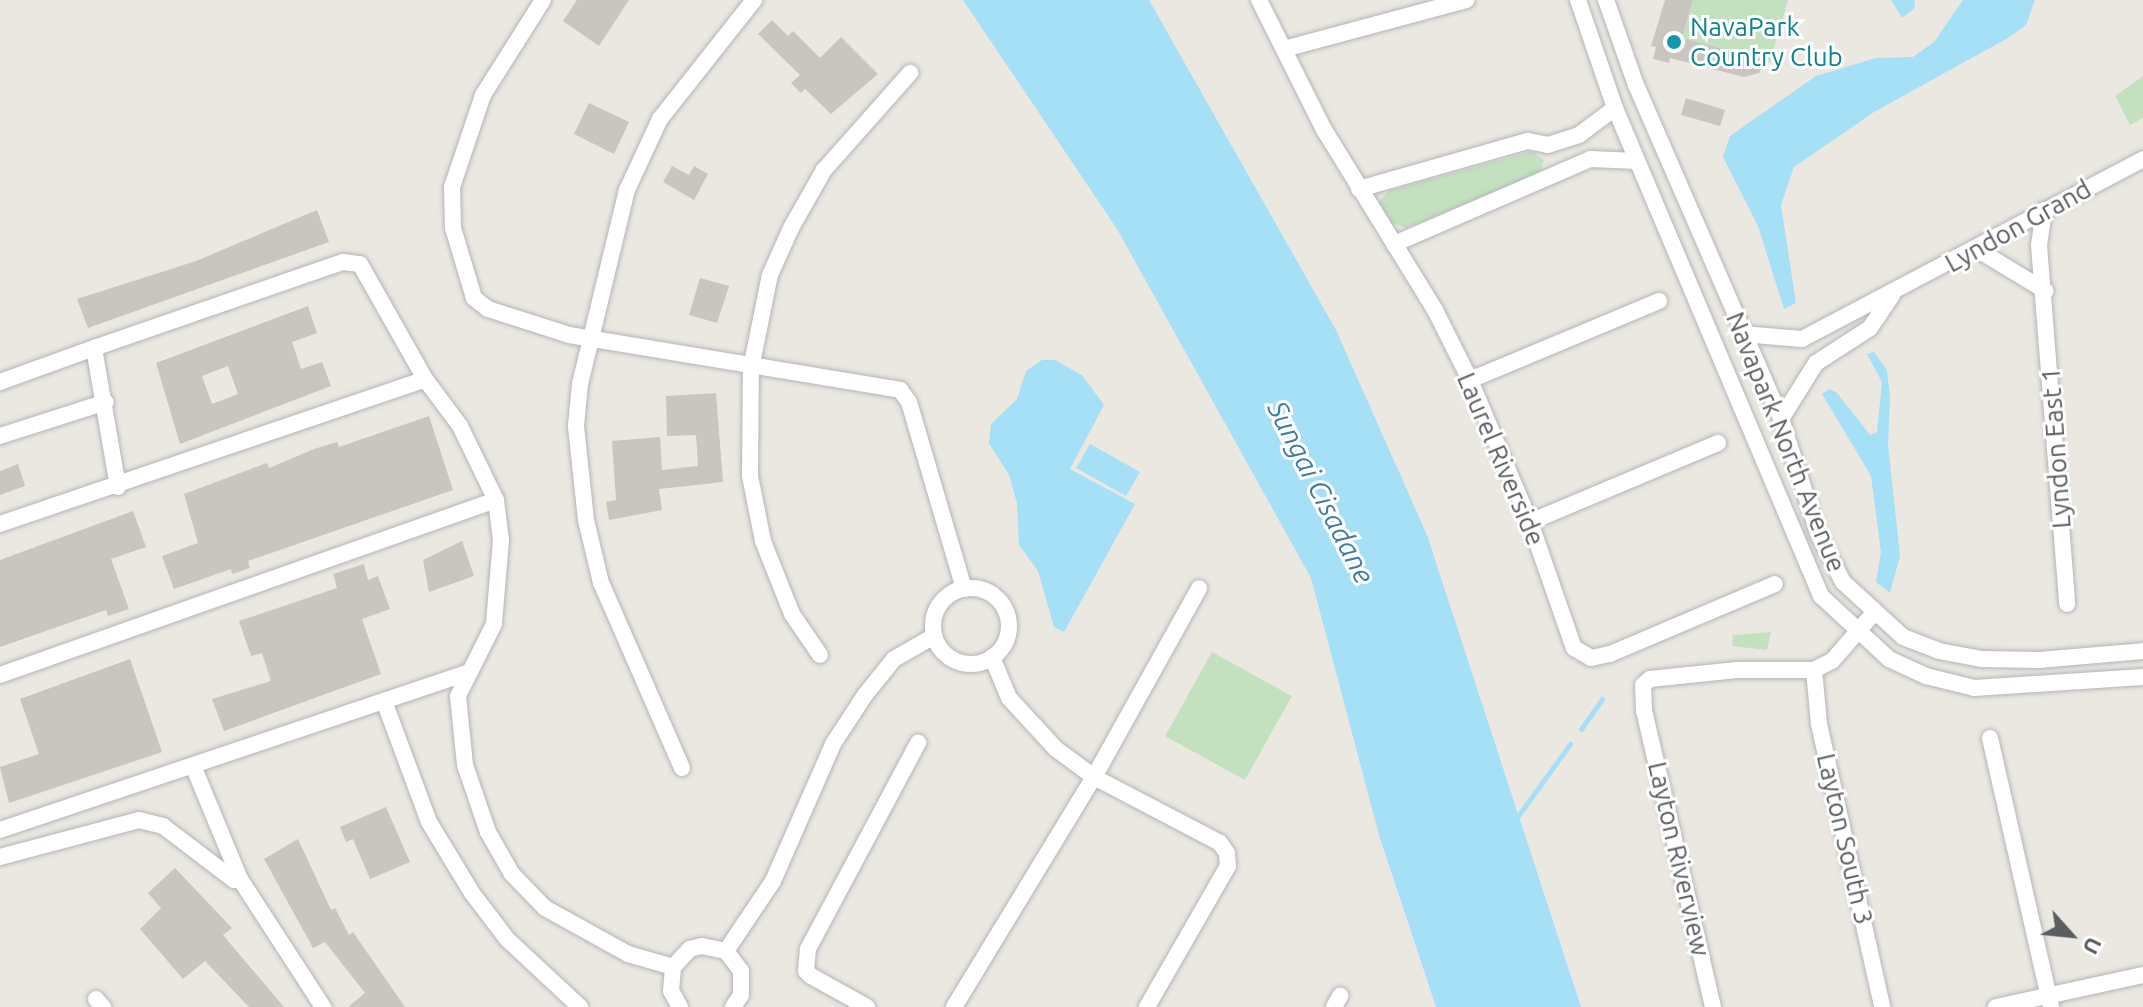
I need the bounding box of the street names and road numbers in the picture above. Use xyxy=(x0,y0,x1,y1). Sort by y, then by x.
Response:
street label: Lyndon Grand xyxy=(1940,173,2096,279)
street label: Navapark North Avenue xyxy=(1720,307,1852,577)
street label: Lyndon East 1 xyxy=(2035,366,2077,530)
street label: Laurel Riverside xyxy=(1451,368,1551,550)
street label: Layton South 3 xyxy=(1810,750,1880,928)
street label: Layton Riverview xyxy=(1641,759,1717,959)

